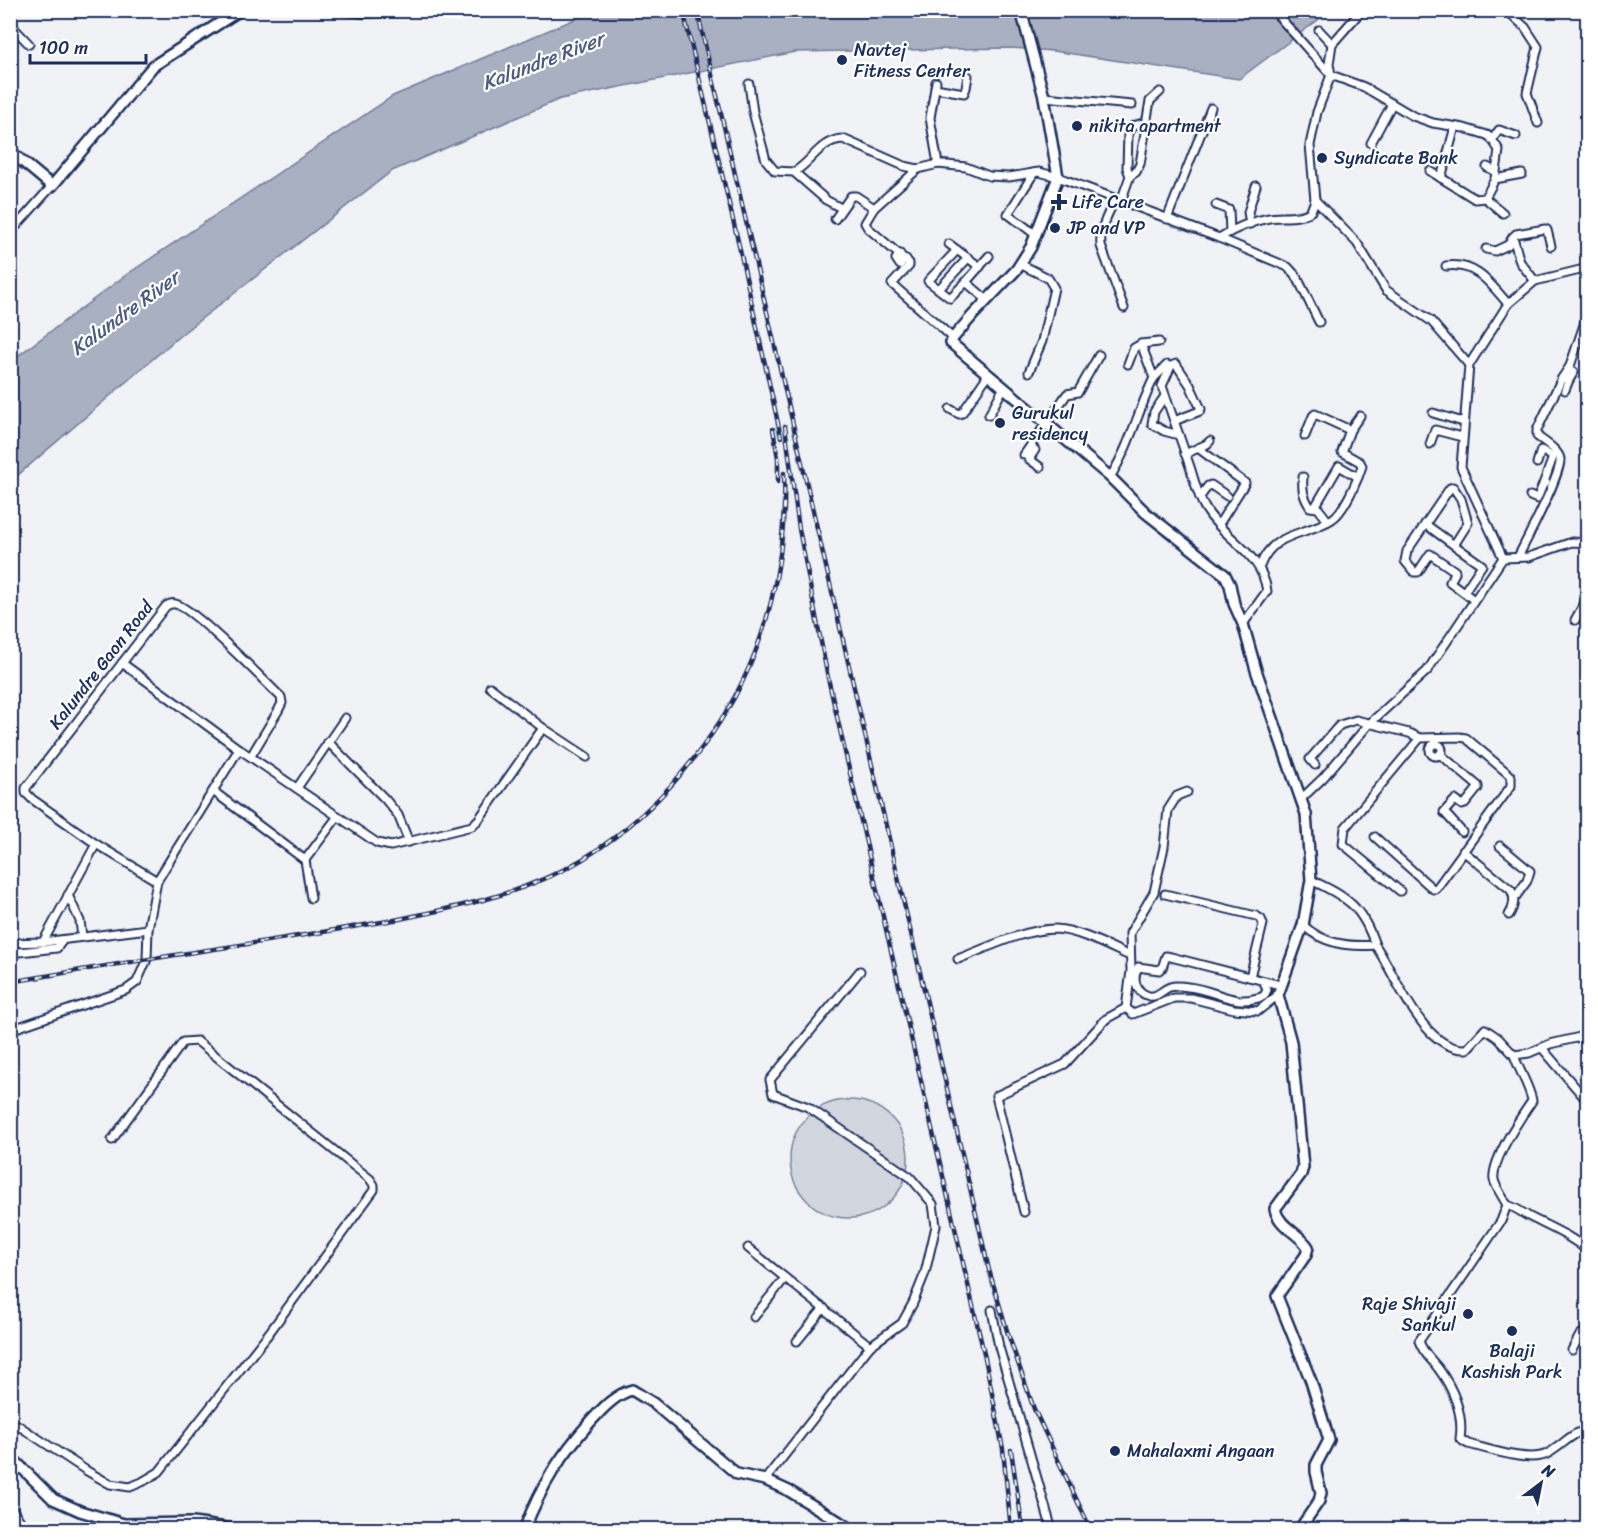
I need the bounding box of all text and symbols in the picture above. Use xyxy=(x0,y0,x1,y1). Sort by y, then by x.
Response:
water label: Kalundre River xyxy=(477,20,613,100)
scale bar xyxy=(30,27,146,65)
text: 100 m xyxy=(39,32,88,64)
place label: Navtej Fitness Center xyxy=(854,34,971,87)
marker: Navtej Fitness Center xyxy=(835,53,849,67)
place label: nikita apartment xyxy=(1089,110,1222,142)
marker: nikita apartment xyxy=(1070,119,1084,133)
place label: Syndicate Bank xyxy=(1334,142,1458,174)
marker: Syndicate Bank xyxy=(1315,151,1329,165)
place label: Life Care xyxy=(1072,186,1144,218)
marker: Life Care xyxy=(1050,193,1068,211)
place label: JP and VP xyxy=(1066,212,1145,244)
marker: JP and VP xyxy=(1048,221,1062,235)
water label: Kalundre River xyxy=(63,259,190,365)
place label: Gurukul residency xyxy=(1012,397,1089,450)
marker: Gurukul residency xyxy=(993,416,1007,430)
street label: Kalundre Gaon Road xyxy=(40,592,163,737)
place label: Raje Shivaji Sankul xyxy=(1362,1288,1457,1341)
marker: Raje Shivaji Sankul xyxy=(1461,1307,1475,1321)
marker: Balaji Kashish Park xyxy=(1505,1324,1519,1338)
place label: Balaji Kashish Park xyxy=(1461,1335,1563,1388)
place label: Mahalaxmi Angaan xyxy=(1127,1435,1275,1467)
marker: Mahalaxmi Angaan xyxy=(1108,1444,1122,1458)
north arrow xyxy=(1511,1453,1571,1513)
text: N xyxy=(1535,1455,1562,1486)

